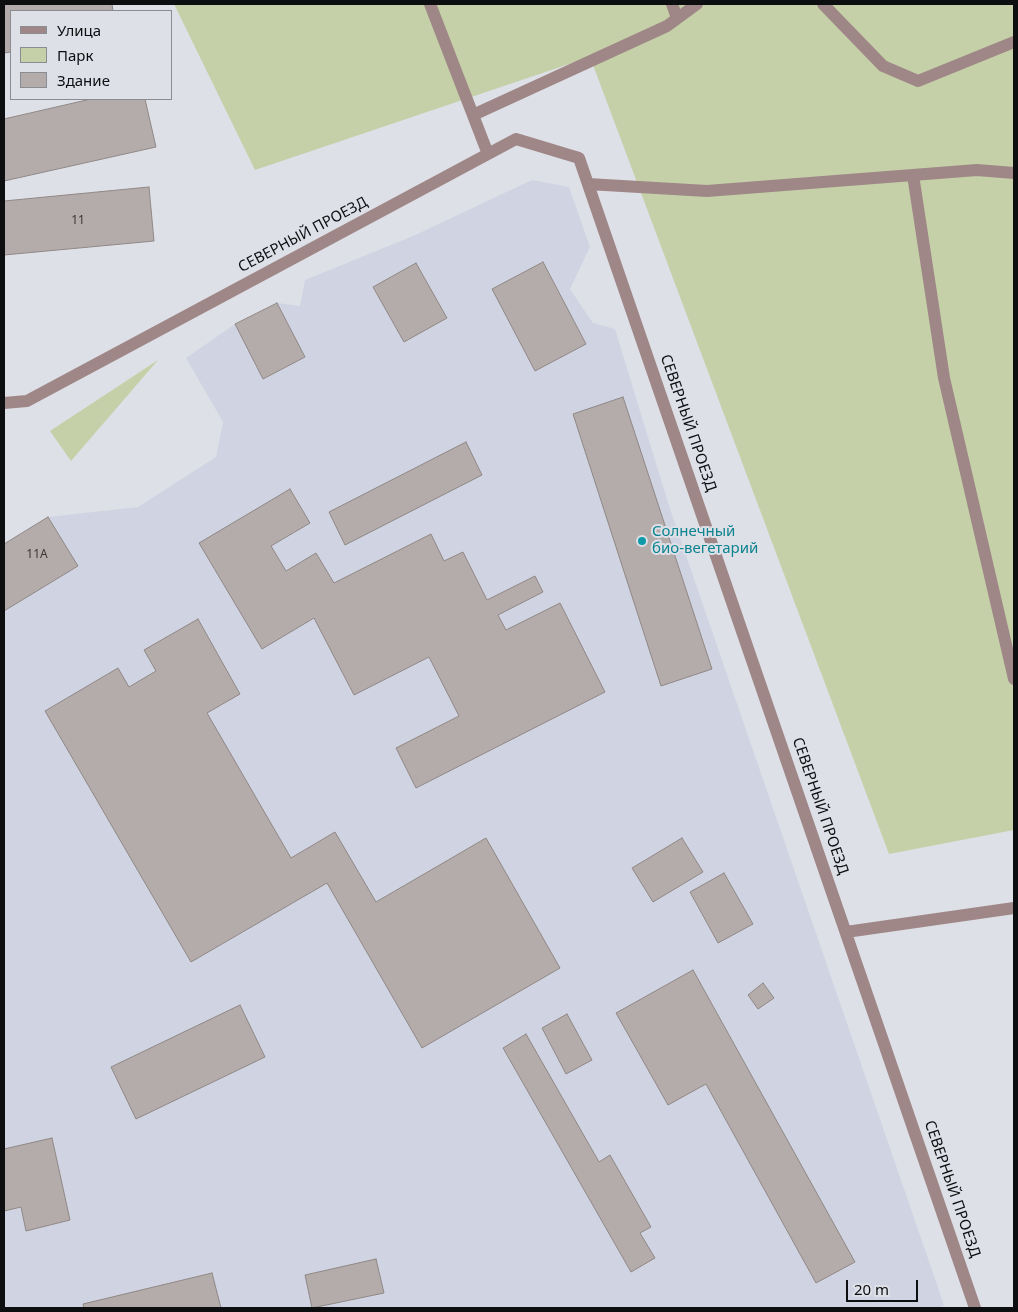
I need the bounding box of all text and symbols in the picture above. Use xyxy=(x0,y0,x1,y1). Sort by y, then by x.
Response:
legend xyxy=(10,10,172,100)
text: Улица xyxy=(57,20,101,40)
text: Парк xyxy=(57,45,93,65)
text: Здание xyxy=(57,70,110,90)
street label: СЕВЕРНЫЙ ПРОЕЗД xyxy=(235,193,371,277)
house number: 11 xyxy=(71,214,85,228)
street label: СЕВЕРНЫЙ ПРОЕЗД xyxy=(656,352,720,494)
place label: Солнечный био-вегетарий xyxy=(652,523,758,558)
marker: Солнечный био-вегетарий xyxy=(636,535,648,547)
house number: 11А xyxy=(26,548,48,562)
street label: СЕВЕРНЫЙ ПРОЕЗД xyxy=(788,735,852,877)
street label: СЕВЕРНЫЙ ПРОЕЗД xyxy=(920,1118,984,1260)
scale bar xyxy=(848,1270,920,1302)
text: 20 m xyxy=(854,1279,889,1299)

